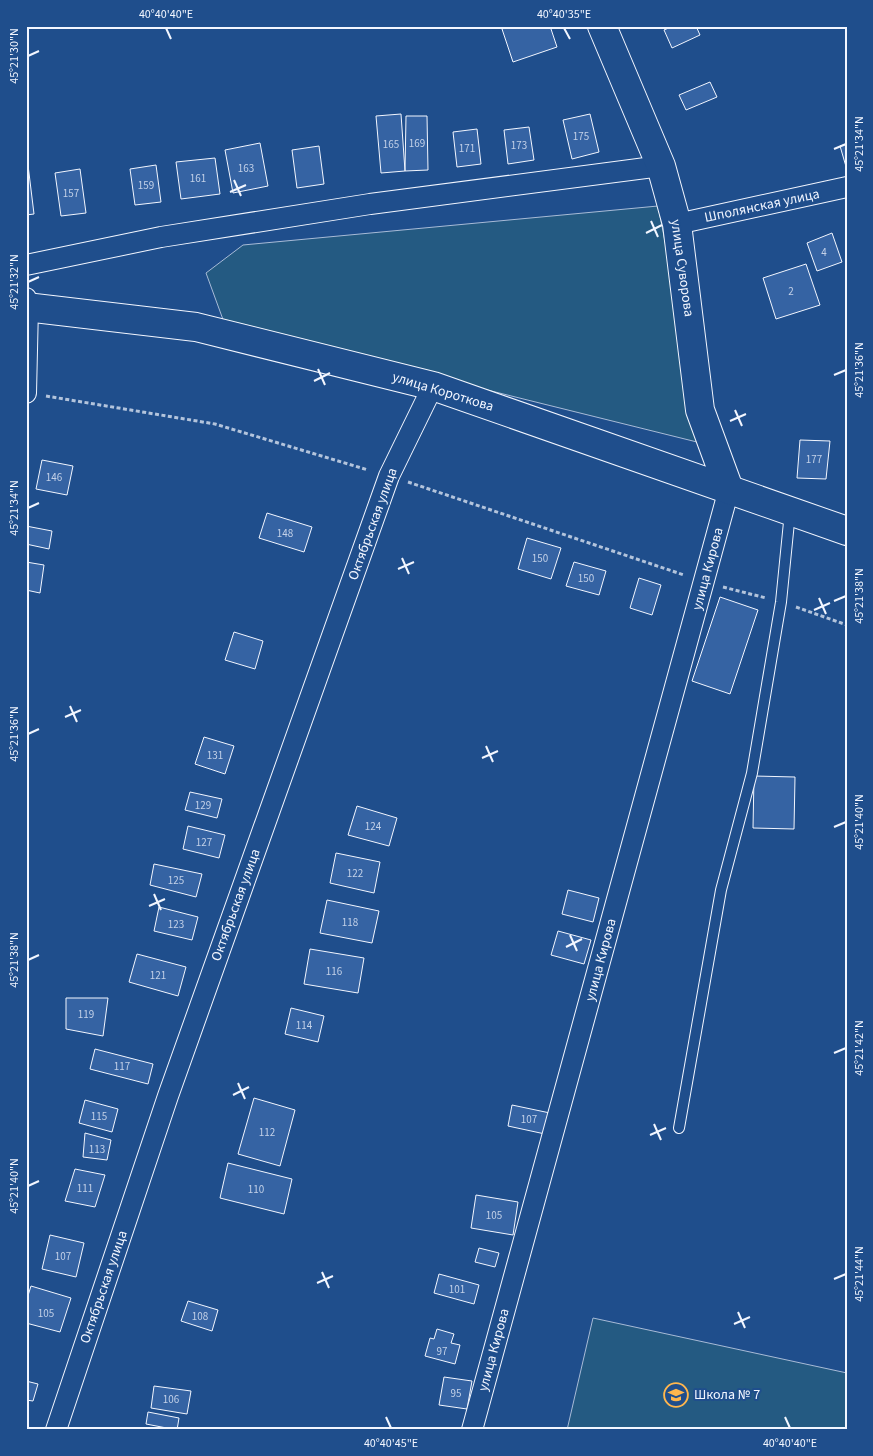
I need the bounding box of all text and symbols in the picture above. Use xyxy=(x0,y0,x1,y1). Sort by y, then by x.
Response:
text: 40°40'40"E xyxy=(139,6,193,23)
text: 40°40'35"E xyxy=(537,6,591,23)
text: 45°21'30"N xyxy=(6,28,23,84)
text: 45°21'34"N xyxy=(851,116,868,172)
house number: 175 xyxy=(573,129,589,144)
house number: 169 xyxy=(409,136,425,151)
house number: 165 xyxy=(383,137,399,152)
house number: 173 xyxy=(511,138,527,153)
house number: 171 xyxy=(459,141,475,156)
house number: 163 xyxy=(238,161,254,176)
house number: 161 xyxy=(190,171,206,186)
house number: 159 xyxy=(138,178,154,193)
street label: Шполянская улица xyxy=(703,184,821,228)
house number: 157 xyxy=(63,186,79,201)
street label: улица Суворова xyxy=(665,218,699,318)
house number: 4 xyxy=(821,245,827,260)
text: 45°21'32"N xyxy=(6,254,23,310)
house number: 2 xyxy=(788,284,794,299)
text: 45°21'36"N xyxy=(851,342,868,398)
street label: улица Короткова xyxy=(390,367,496,417)
house number: 177 xyxy=(806,452,822,467)
street label: Октябрьская улица xyxy=(343,465,403,583)
house number: 146 xyxy=(46,470,63,485)
text: 45°21'34"N xyxy=(6,480,23,536)
street label: улица Кирова xyxy=(687,525,729,613)
house number: 148 xyxy=(277,526,294,541)
house number: 150 xyxy=(532,551,548,566)
text: 45°21'38"N xyxy=(851,568,868,624)
house number: 150 xyxy=(578,571,594,586)
text: 45°21'36"N xyxy=(6,706,23,762)
house number: 131 xyxy=(207,748,223,763)
text: 45°21'40"N xyxy=(851,794,868,850)
house number: 129 xyxy=(195,798,211,813)
house number: 124 xyxy=(365,819,382,834)
house number: 127 xyxy=(196,835,212,850)
street label: Октябрьская улица xyxy=(206,846,266,964)
house number: 122 xyxy=(347,866,363,881)
house number: 125 xyxy=(168,873,184,888)
house number: 118 xyxy=(342,915,359,930)
street label: улица Кирова xyxy=(580,916,622,1004)
house number: 123 xyxy=(168,917,184,932)
text: 45°21'38"N xyxy=(6,932,23,988)
house number: 116 xyxy=(326,964,343,979)
house number: 121 xyxy=(150,968,166,983)
house number: 119 xyxy=(78,1007,94,1022)
house number: 114 xyxy=(296,1018,313,1033)
text: 45°21'42"N xyxy=(851,1020,868,1076)
house number: 117 xyxy=(114,1059,130,1074)
house number: 115 xyxy=(91,1109,107,1124)
house number: 107 xyxy=(521,1112,537,1127)
house number: 112 xyxy=(259,1125,275,1140)
house number: 113 xyxy=(89,1142,105,1157)
text: 45°21'40"N xyxy=(6,1158,23,1214)
house number: 111 xyxy=(77,1181,93,1196)
house number: 110 xyxy=(248,1182,264,1197)
house number: 105 xyxy=(486,1208,502,1223)
street label: Октябрьская улица xyxy=(75,1228,133,1346)
text: 45°21'44"N xyxy=(851,1246,868,1302)
house number: 107 xyxy=(55,1249,71,1264)
house number: 101 xyxy=(449,1282,465,1297)
house number: 105 xyxy=(38,1306,54,1321)
street label: улица Кирова xyxy=(473,1306,515,1394)
house number: 108 xyxy=(192,1309,209,1324)
house number: 97 xyxy=(437,1344,447,1359)
school or university icon: Школа № 7 xyxy=(663,1382,689,1408)
place label: Школа № 7 xyxy=(694,1385,760,1405)
house number: 95 xyxy=(451,1386,461,1401)
house number: 106 xyxy=(163,1392,180,1407)
text: 40°40'45"E xyxy=(364,1435,418,1452)
text: 40°40'40"E xyxy=(763,1435,817,1452)

